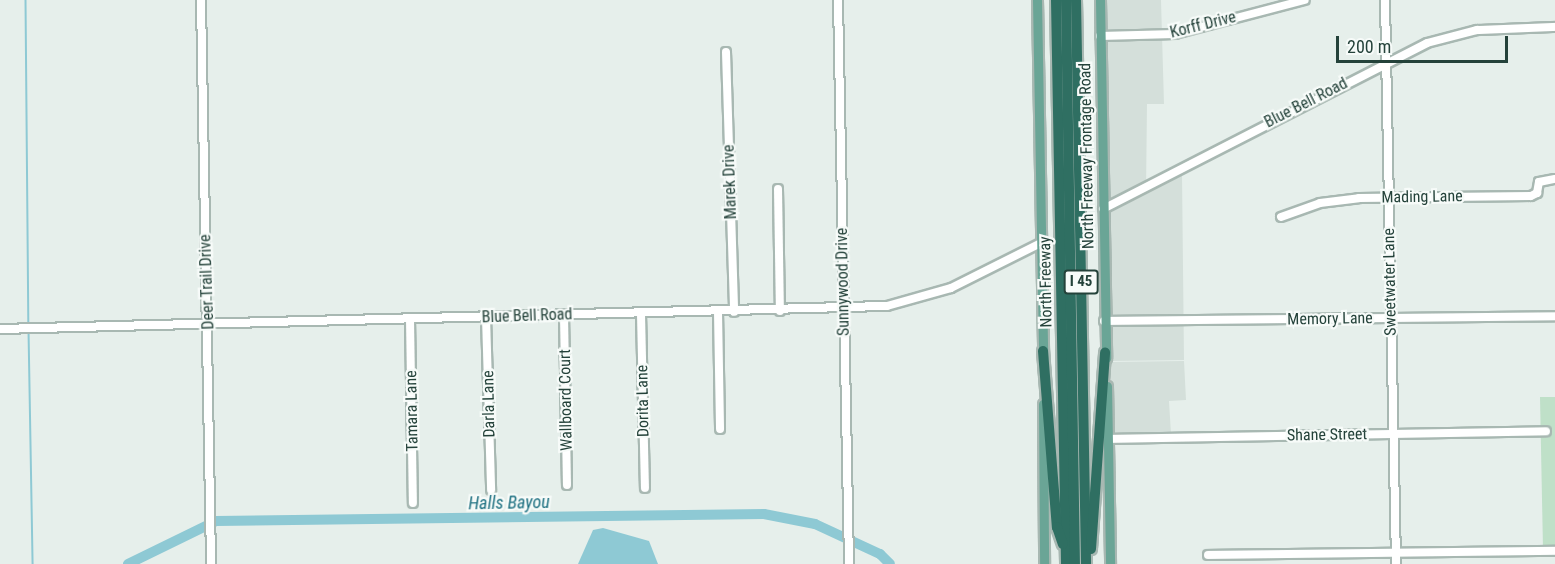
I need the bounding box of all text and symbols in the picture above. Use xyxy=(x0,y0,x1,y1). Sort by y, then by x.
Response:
street label: Korff Drive xyxy=(1168,8,1238,42)
scale bar xyxy=(1339,24,1512,62)
text: 200 m xyxy=(1347,36,1391,57)
street label: North Freeway Frontage Road xyxy=(1076,63,1098,249)
street label: Blue Bell Road xyxy=(1261,74,1351,132)
street label: Marek Drive xyxy=(719,144,741,220)
street label: Mading Lane xyxy=(1381,187,1463,207)
street label: Sunnywood Drive xyxy=(832,228,854,336)
street label: Sweetwater Lane xyxy=(1379,228,1401,336)
street label: Deer Trail Drive xyxy=(196,234,218,330)
street label: North Freeway xyxy=(1036,236,1056,328)
road number: I 45 xyxy=(1063,270,1099,294)
street label: Blue Bell Road xyxy=(481,305,573,327)
street label: Memory Lane xyxy=(1287,309,1373,329)
street label: Wallboard Court xyxy=(556,349,576,451)
street label: Dorita Lane xyxy=(633,365,653,437)
street label: Tamara Lane xyxy=(402,370,422,452)
street label: Darla Lane xyxy=(479,370,499,438)
street label: Shane Street xyxy=(1287,425,1367,445)
water label: Halls Bayou xyxy=(468,491,550,515)

